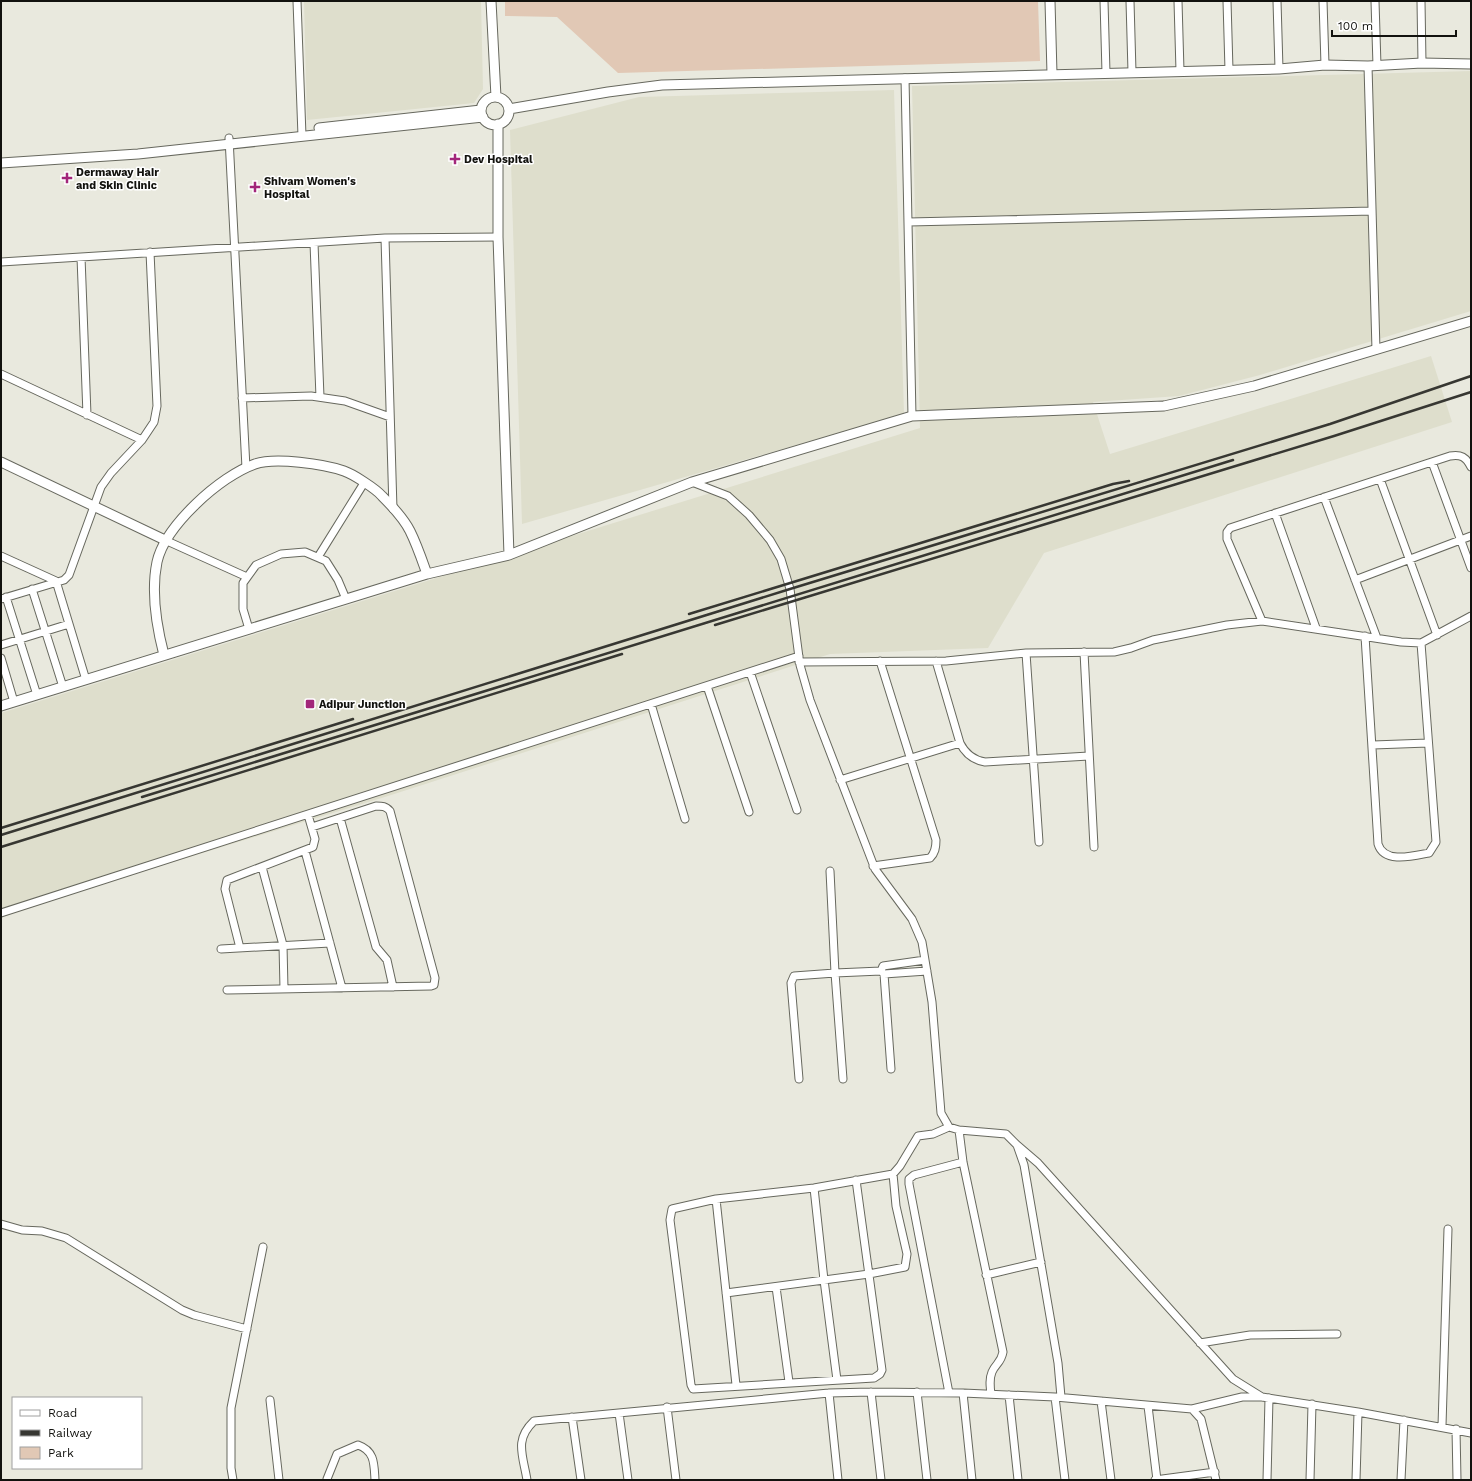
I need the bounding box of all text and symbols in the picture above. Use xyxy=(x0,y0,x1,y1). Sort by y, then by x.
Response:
scale bar xyxy=(1332,12,1456,38)
text: 100 m xyxy=(1338,19,1373,33)
marker: Dev Hospital xyxy=(449,153,461,165)
place label: Dev Hospital xyxy=(464,153,533,166)
place label: Dermaway Hair and Skin Clinic xyxy=(76,166,159,192)
marker: Dermaway Hair and Skin Clinic xyxy=(61,172,73,184)
place label: Shivam Women's Hospital xyxy=(264,175,356,201)
marker: Shivam Women's Hospital xyxy=(249,181,261,193)
marker: Adipur Junction xyxy=(304,698,316,710)
place label: Adipur Junction xyxy=(319,698,406,711)
legend xyxy=(12,1397,142,1469)
text: Road xyxy=(48,1406,77,1420)
text: Railway xyxy=(48,1426,93,1440)
text: Park xyxy=(48,1446,74,1460)

